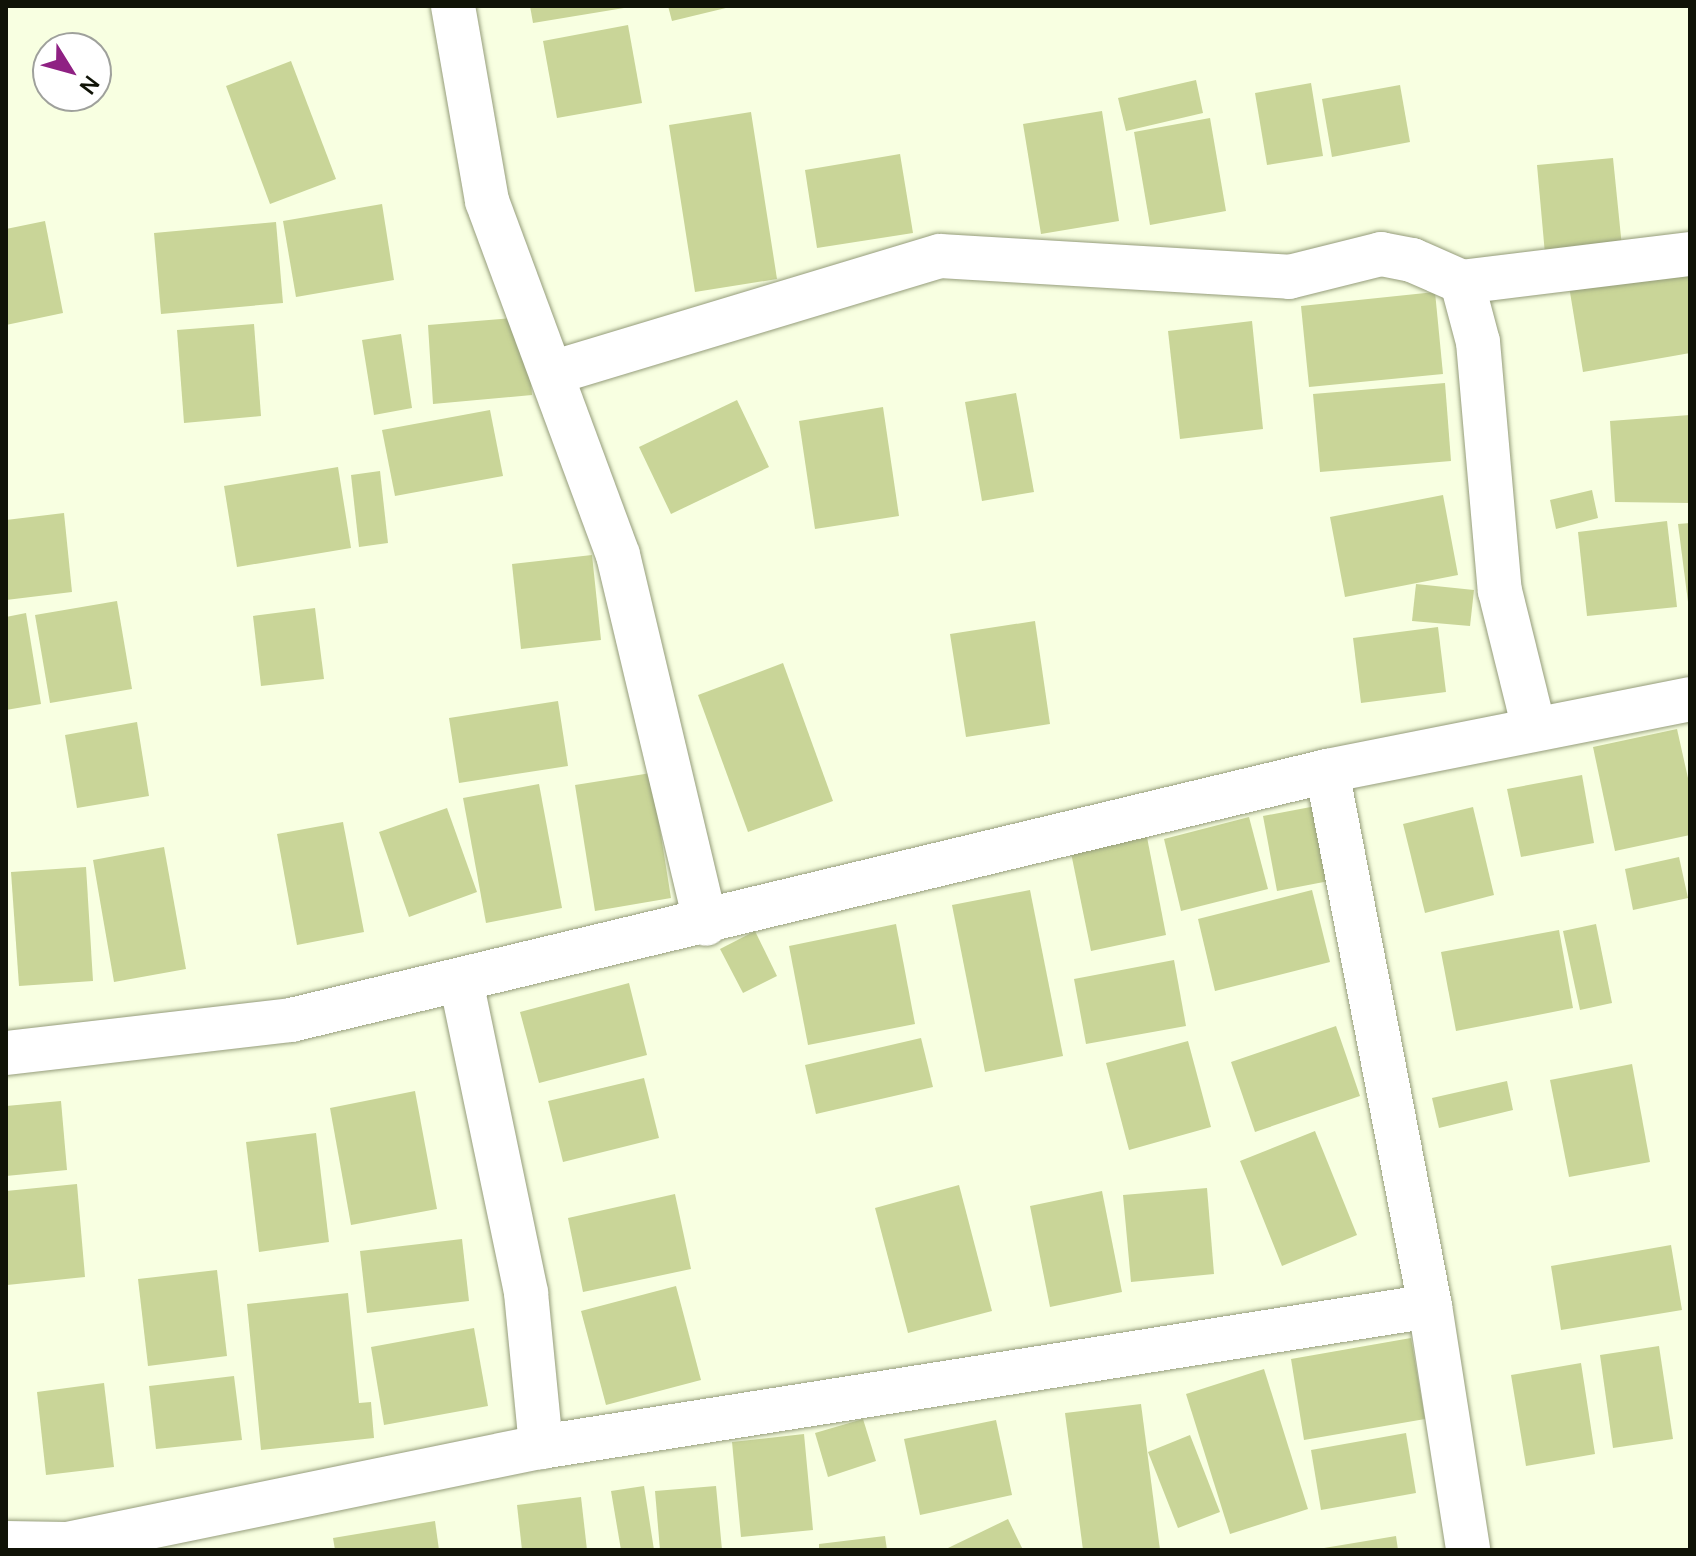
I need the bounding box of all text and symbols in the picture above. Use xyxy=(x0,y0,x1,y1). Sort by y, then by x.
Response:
north arrow xyxy=(32,32,112,112)
text: N xyxy=(73,70,106,101)

